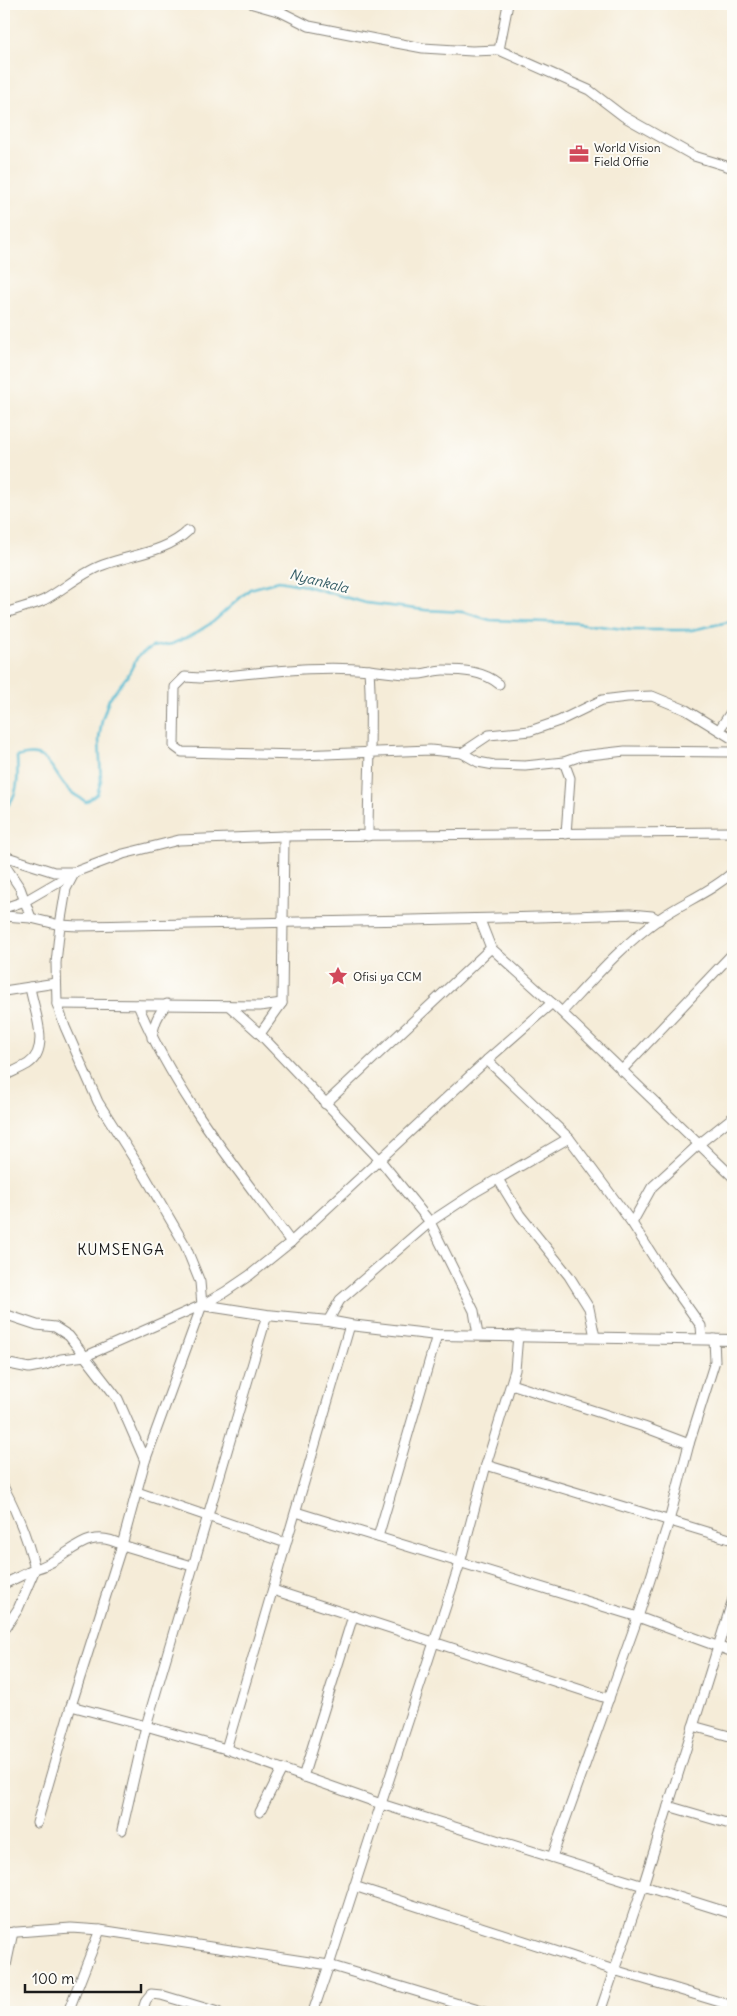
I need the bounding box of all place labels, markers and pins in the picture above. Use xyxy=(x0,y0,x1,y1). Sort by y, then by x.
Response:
place label: World Vision Field Offie xyxy=(594,140,661,169)
office icon: World Vision Field Offie xyxy=(568,143,590,165)
place icon: Ofisi ya CCM xyxy=(327,965,349,987)
place label: Ofisi ya CCM xyxy=(353,969,422,984)

